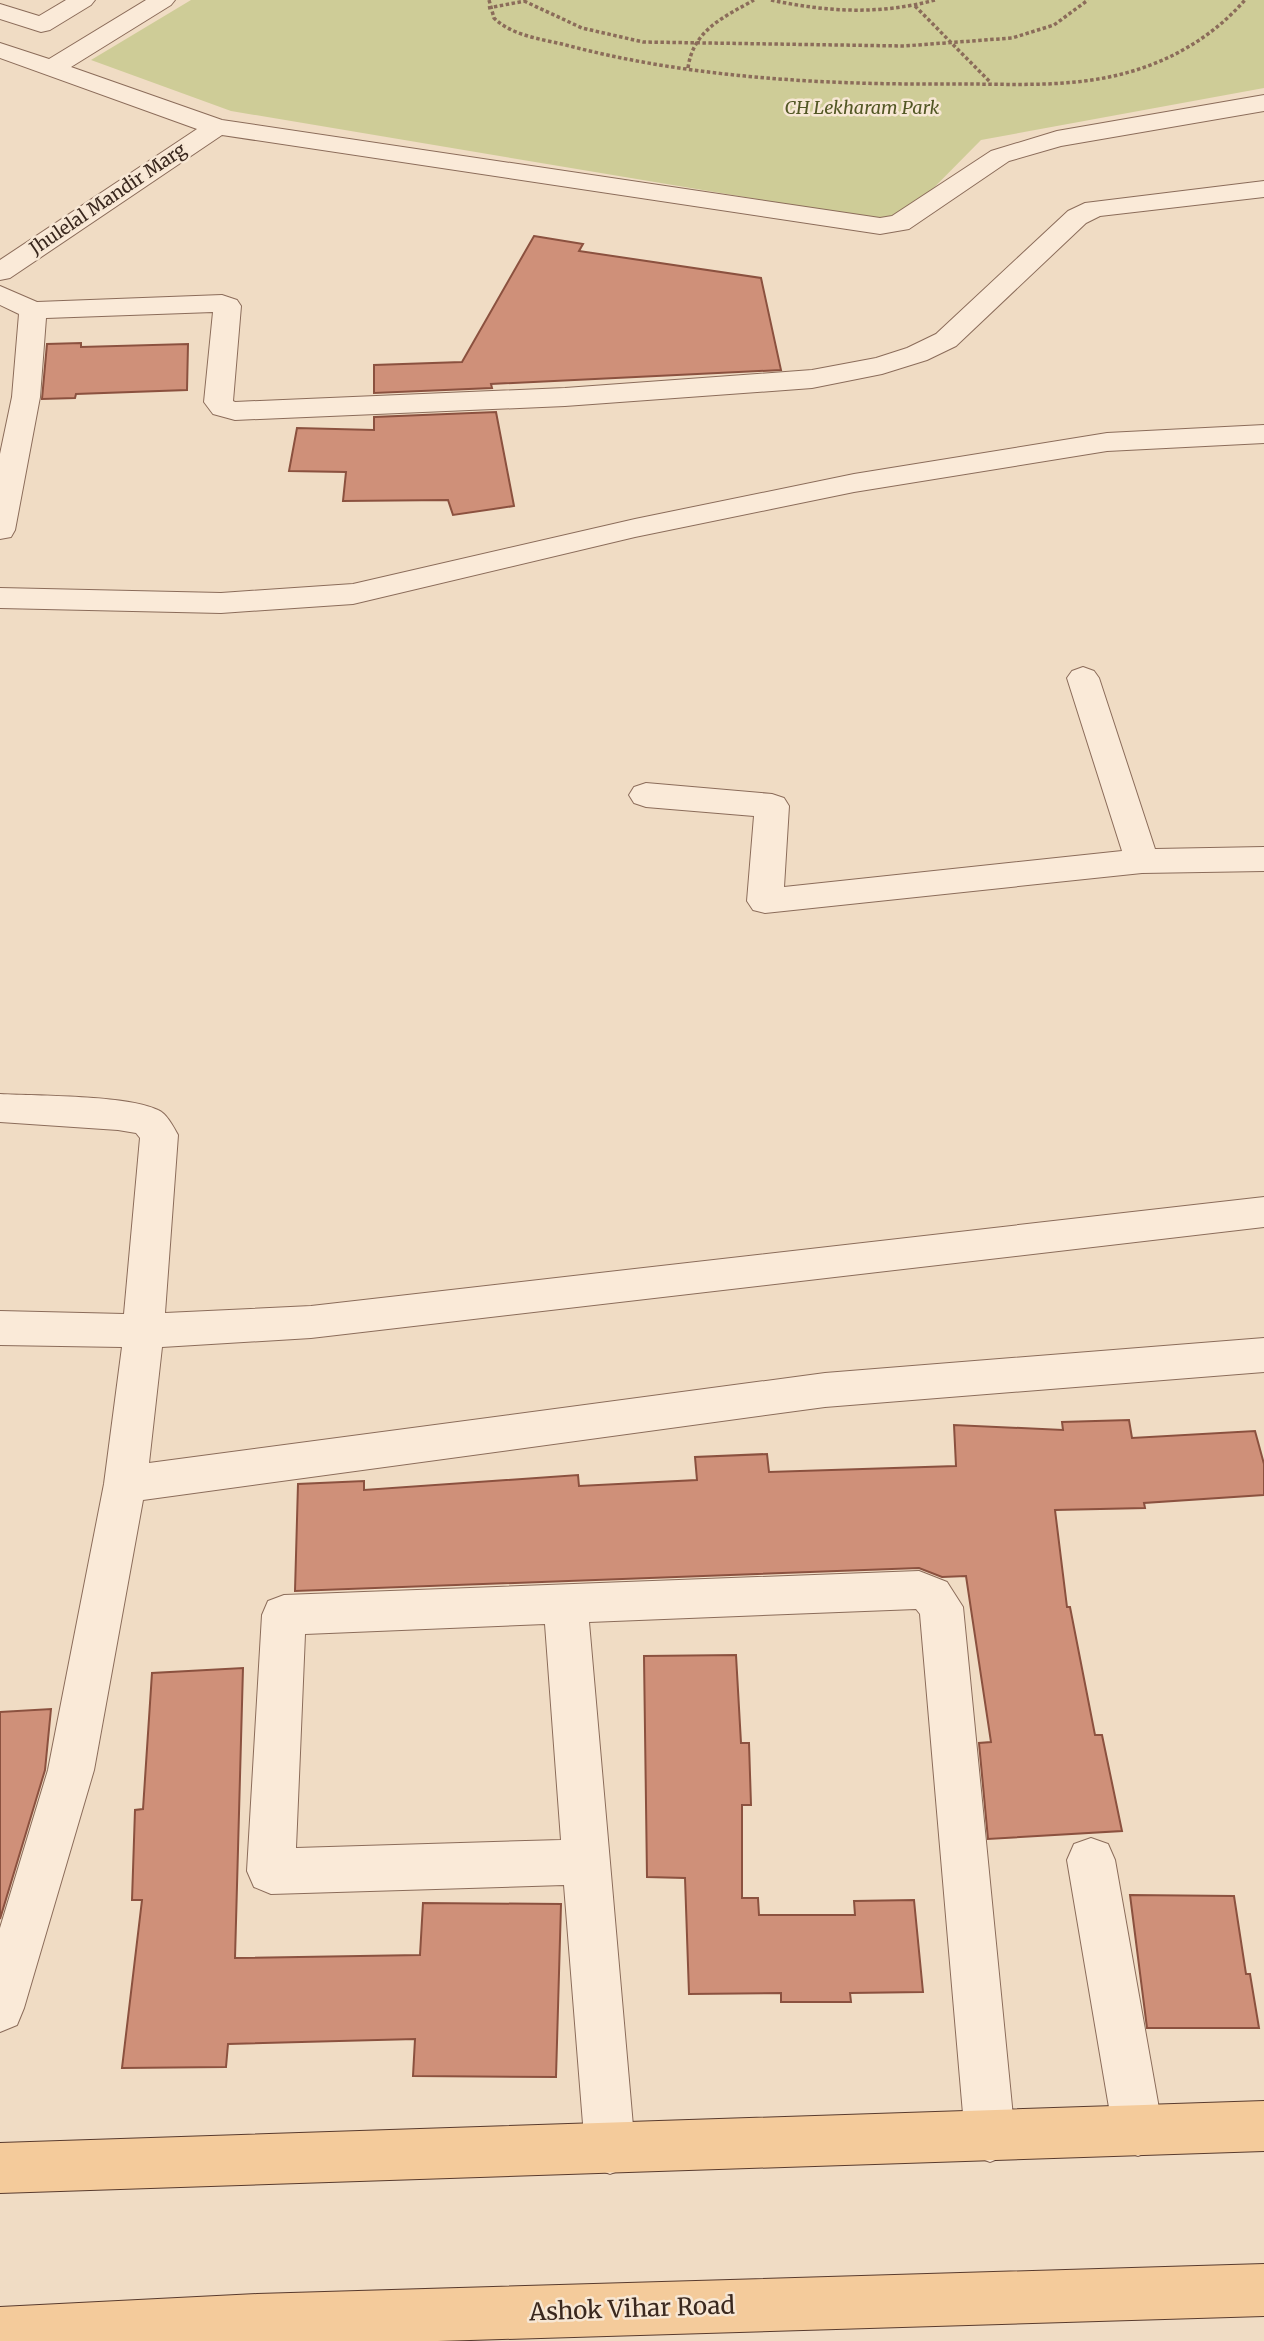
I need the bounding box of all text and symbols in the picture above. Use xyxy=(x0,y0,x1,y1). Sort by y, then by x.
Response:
park label: CH Lekharam Park xyxy=(785,96,940,119)
street label: Jhulelal Mandir Marg xyxy=(24,138,190,260)
street label: Ashok Vihar Road xyxy=(528,2289,735,2328)

